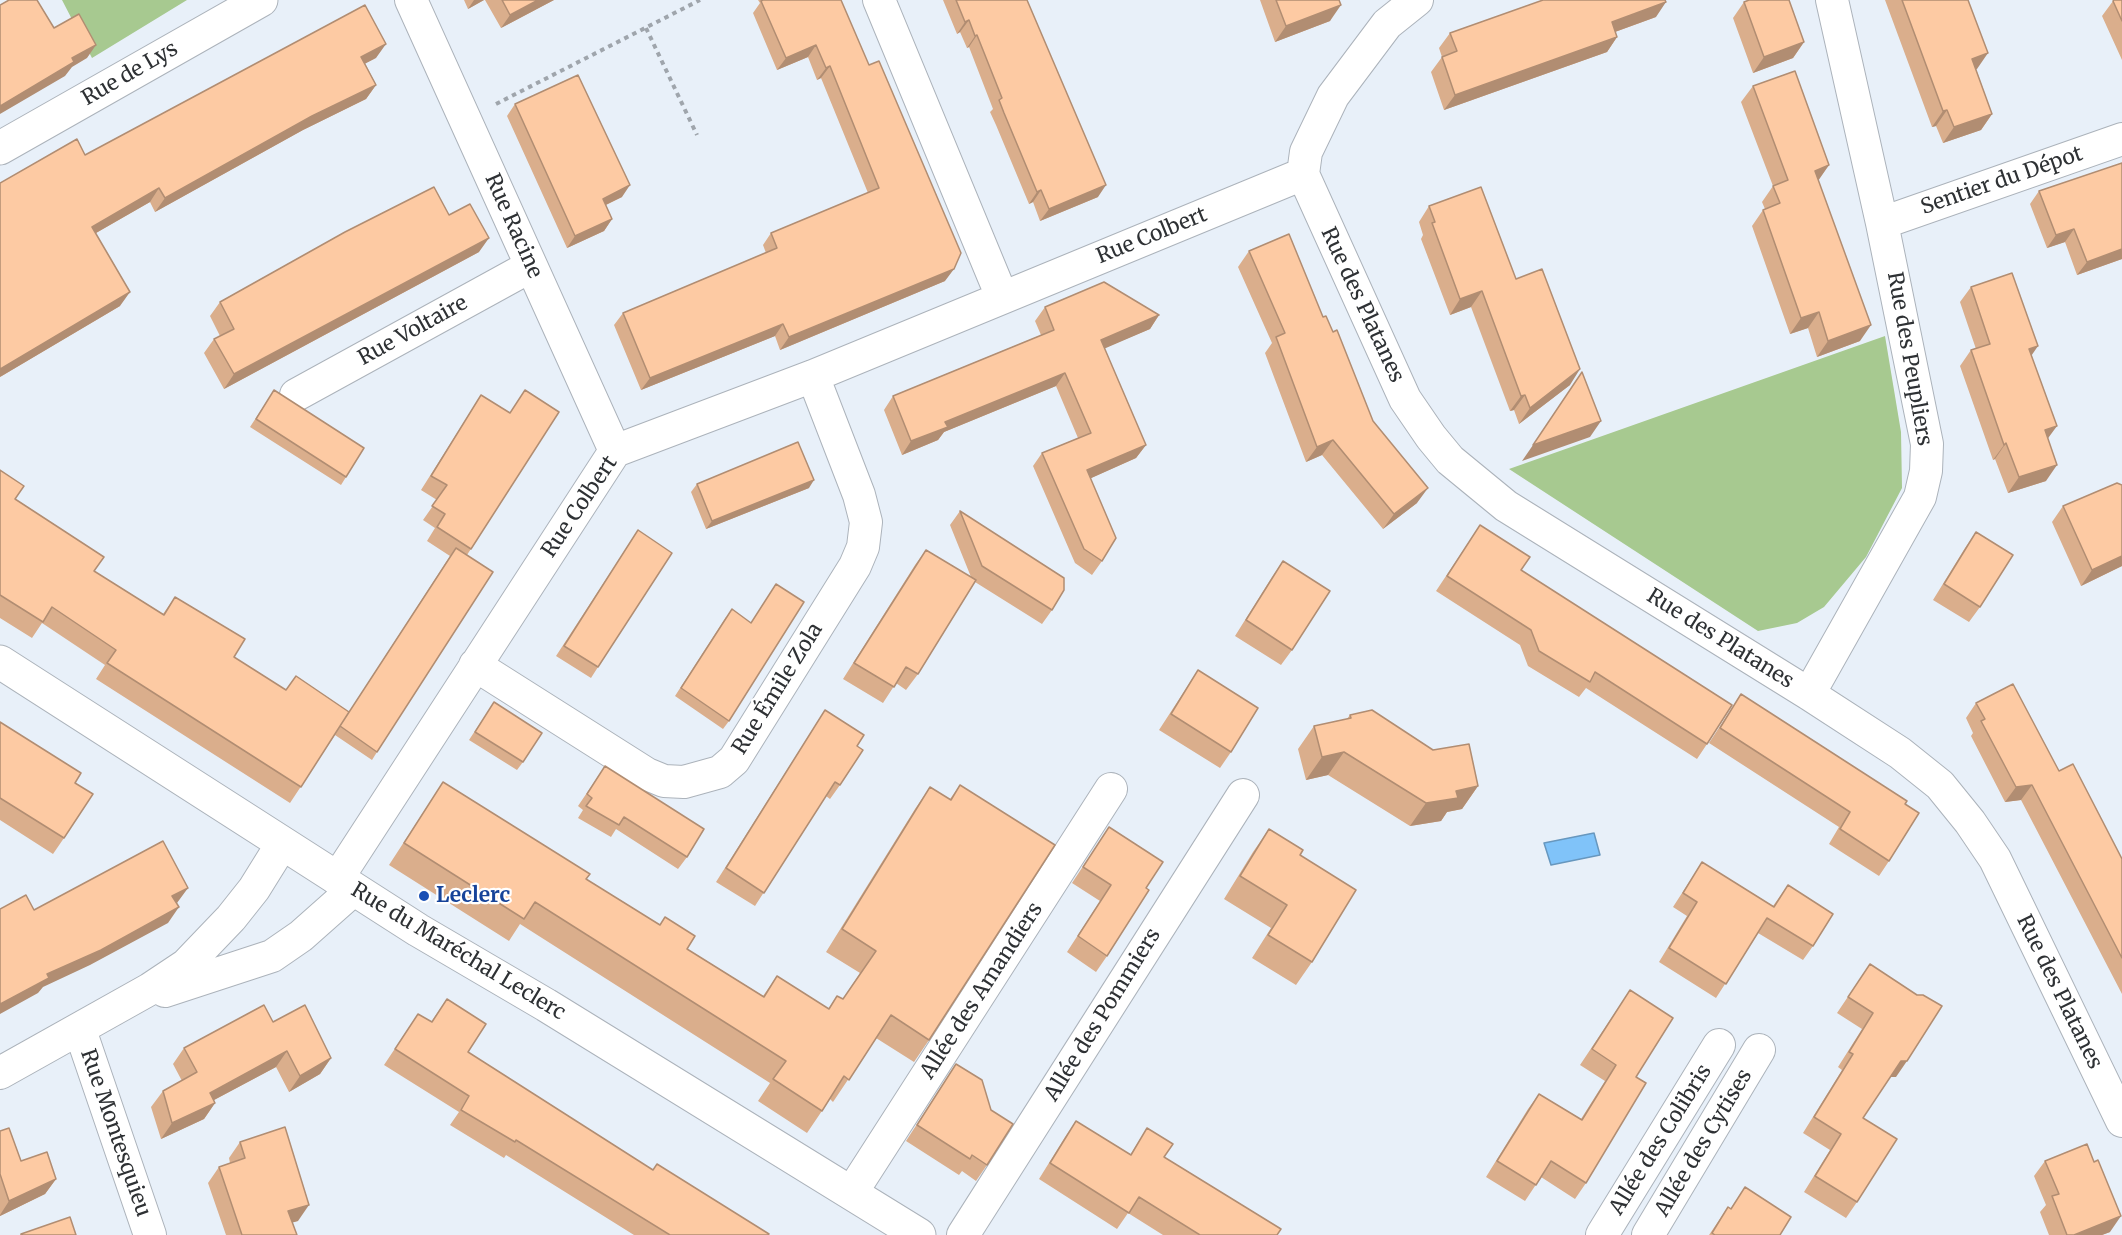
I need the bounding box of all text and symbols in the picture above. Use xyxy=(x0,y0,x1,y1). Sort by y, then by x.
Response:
street label: Rue de Lys xyxy=(78,36,182,112)
street label: Sentier du Dépot xyxy=(1918,141,2086,221)
street label: Rue Racine xyxy=(479,170,547,282)
street label: Rue Colbert xyxy=(1093,202,1211,270)
street label: Rue des Platanes xyxy=(1315,223,1409,387)
street label: Rue des Peupliers xyxy=(1881,270,1937,448)
street label: Rue Voltaire xyxy=(354,291,472,371)
street label: Rue Colbert xyxy=(537,451,623,563)
street label: Rue des Platanes xyxy=(1642,584,1798,694)
street label: Rue Émile Zola xyxy=(728,619,828,759)
street label: Rue du Maréchal Leclerc xyxy=(346,878,570,1026)
place label: Leclerc xyxy=(436,883,510,909)
marker: Leclerc xyxy=(417,889,431,903)
street label: Allée des Amandiers xyxy=(915,898,1049,1084)
street label: Rue des Platanes xyxy=(2011,911,2107,1073)
street label: Allée des Pommiers xyxy=(1040,924,1166,1106)
street label: Rue Montesquieu xyxy=(75,1046,155,1220)
street label: Allée des Colibris xyxy=(1605,1060,1717,1220)
street label: Allée des Cytises xyxy=(1650,1065,1758,1221)

